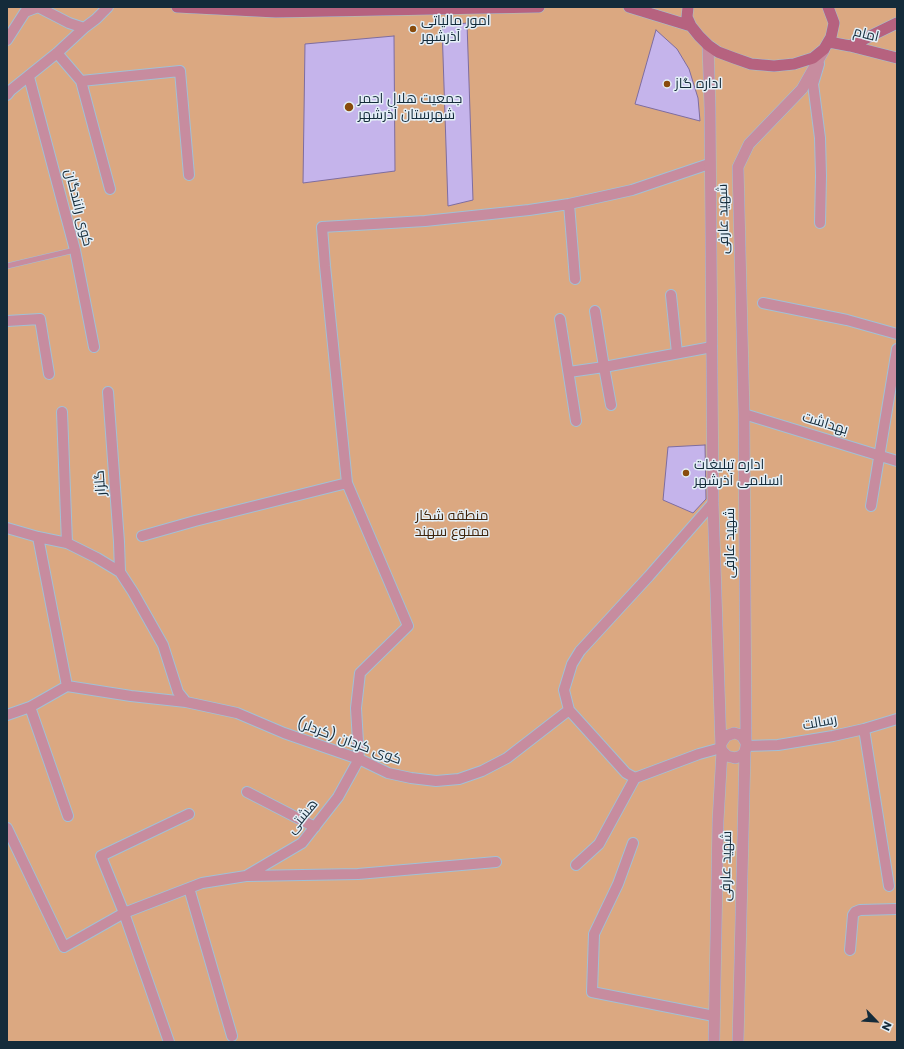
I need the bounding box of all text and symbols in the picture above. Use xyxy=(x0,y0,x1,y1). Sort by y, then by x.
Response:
place label: امور مالیاتی آذرشهر xyxy=(421,13,491,46)
marker: امور مالیاتی آذرشهر xyxy=(408,24,418,34)
street label: امام xyxy=(852,24,880,46)
place label: اداره گاز xyxy=(675,76,722,92)
marker: اداره گاز xyxy=(662,79,672,89)
place label: جمعیت هلال احمر شهرستان آذرشهر xyxy=(358,91,462,124)
marker: جمعیت هلال احمر شهرستان آذرشهر xyxy=(343,101,355,113)
street label: کوی رانندگان xyxy=(60,168,96,248)
street label: شهید عارفی xyxy=(715,184,733,254)
street label: بهداشت xyxy=(800,409,850,439)
place label: اداره تبلیغات اسلامی آذرشهر xyxy=(694,457,783,490)
marker: اداره تبلیغات اسلامی آذرشهر xyxy=(681,468,691,478)
street label: گلزار xyxy=(92,470,110,496)
park label: منطقه شکار ممنوع سهند xyxy=(415,508,489,540)
street label: شهید عارفی xyxy=(722,508,738,578)
street label: رسالت xyxy=(801,712,839,734)
street label: کوی کردان (کردلر) xyxy=(294,715,404,769)
street label: هشتی xyxy=(284,796,322,838)
street label: شهید عارفی xyxy=(718,831,736,901)
north arrow xyxy=(856,1001,896,1041)
text: N xyxy=(878,1019,896,1033)

